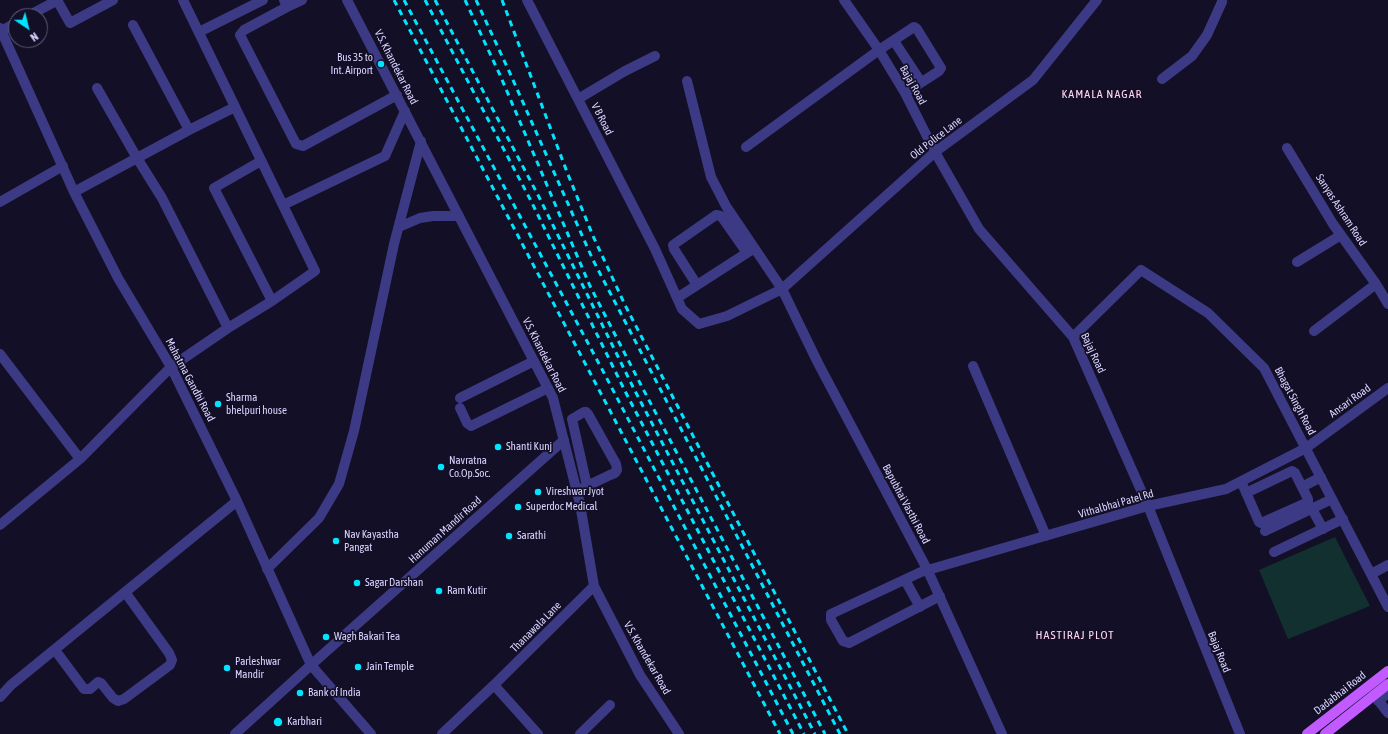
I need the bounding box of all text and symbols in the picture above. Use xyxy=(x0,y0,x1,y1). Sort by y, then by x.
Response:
north arrow xyxy=(8,8,48,48)
street label: V.S. Khandekar Road xyxy=(371,27,421,107)
text: N xyxy=(28,30,40,44)
place label: Bus 35 to Int. Airport xyxy=(330,51,373,77)
marker: Bus 35 to Int. Airport xyxy=(376,59,386,69)
street label: Bajaj Road xyxy=(897,63,929,107)
district label: KAMALA NAGAR xyxy=(1061,87,1143,101)
street label: V B Road xyxy=(588,101,616,137)
street label: Old Police Lane xyxy=(907,114,965,162)
street label: Sanyas Ashram Road xyxy=(1313,172,1369,248)
street label: V.S. Khandekar Road xyxy=(519,315,569,395)
street label: Bajaj Road xyxy=(1078,331,1108,375)
street label: Mahatma Gandhi Road xyxy=(162,336,218,424)
street label: Bhagat Singh Road xyxy=(1272,365,1318,437)
street label: Ansari Road xyxy=(1327,382,1373,420)
place label: Sharma bhelpuri house xyxy=(226,391,287,417)
marker: Sharma bhelpuri house xyxy=(213,399,223,409)
place label: Shanti Kunj xyxy=(506,440,552,454)
marker: Shanti Kunj xyxy=(493,442,503,452)
place label: Navratna Co.Op.Soc. xyxy=(449,454,490,480)
marker: Navratna Co.Op.Soc. xyxy=(436,462,446,472)
street label: Bapubhai Vasthi Road xyxy=(879,462,933,546)
place label: Vireshwar Jyot xyxy=(546,485,604,499)
marker: Vireshwar Jyot xyxy=(533,487,543,497)
street label: Vithalbhai Patel Rd xyxy=(1077,487,1155,521)
street label: Hanuman Mandir Road xyxy=(406,494,484,566)
place label: Superdoc Medical xyxy=(526,500,597,514)
marker: Superdoc Medical xyxy=(513,502,523,512)
place label: Nav Kayastha Pangat xyxy=(344,528,399,554)
place label: Sarathi xyxy=(517,529,546,543)
marker: Sarathi xyxy=(504,531,514,541)
marker: Nav Kayastha Pangat xyxy=(331,536,341,546)
place label: Sagar Darshan xyxy=(365,576,423,590)
marker: Sagar Darshan xyxy=(352,578,362,588)
place label: Ram Kutir xyxy=(447,584,487,598)
marker: Ram Kutir xyxy=(434,586,444,596)
street label: Thanawala Lane xyxy=(508,599,564,655)
street label: V.S. Khandekar Road xyxy=(621,619,673,697)
district label: HASTIRAJ PLOT xyxy=(1036,628,1114,642)
place label: Wagh Bakari Tea xyxy=(334,630,400,644)
street label: Bajaj Road xyxy=(1205,630,1233,674)
marker: Wagh Bakari Tea xyxy=(321,632,331,642)
place label: Parleshwar Mandir xyxy=(235,655,280,681)
place label: Jain Temple xyxy=(366,660,414,674)
marker: Jain Temple xyxy=(353,662,363,672)
marker: Parleshwar Mandir xyxy=(222,663,232,673)
street label: Dadabhai Road xyxy=(1311,669,1369,717)
place label: Bank of India xyxy=(308,686,361,700)
marker: Bank of India xyxy=(295,688,305,698)
place label: Karbhari xyxy=(287,715,322,729)
marker: Karbhari xyxy=(272,716,284,728)

